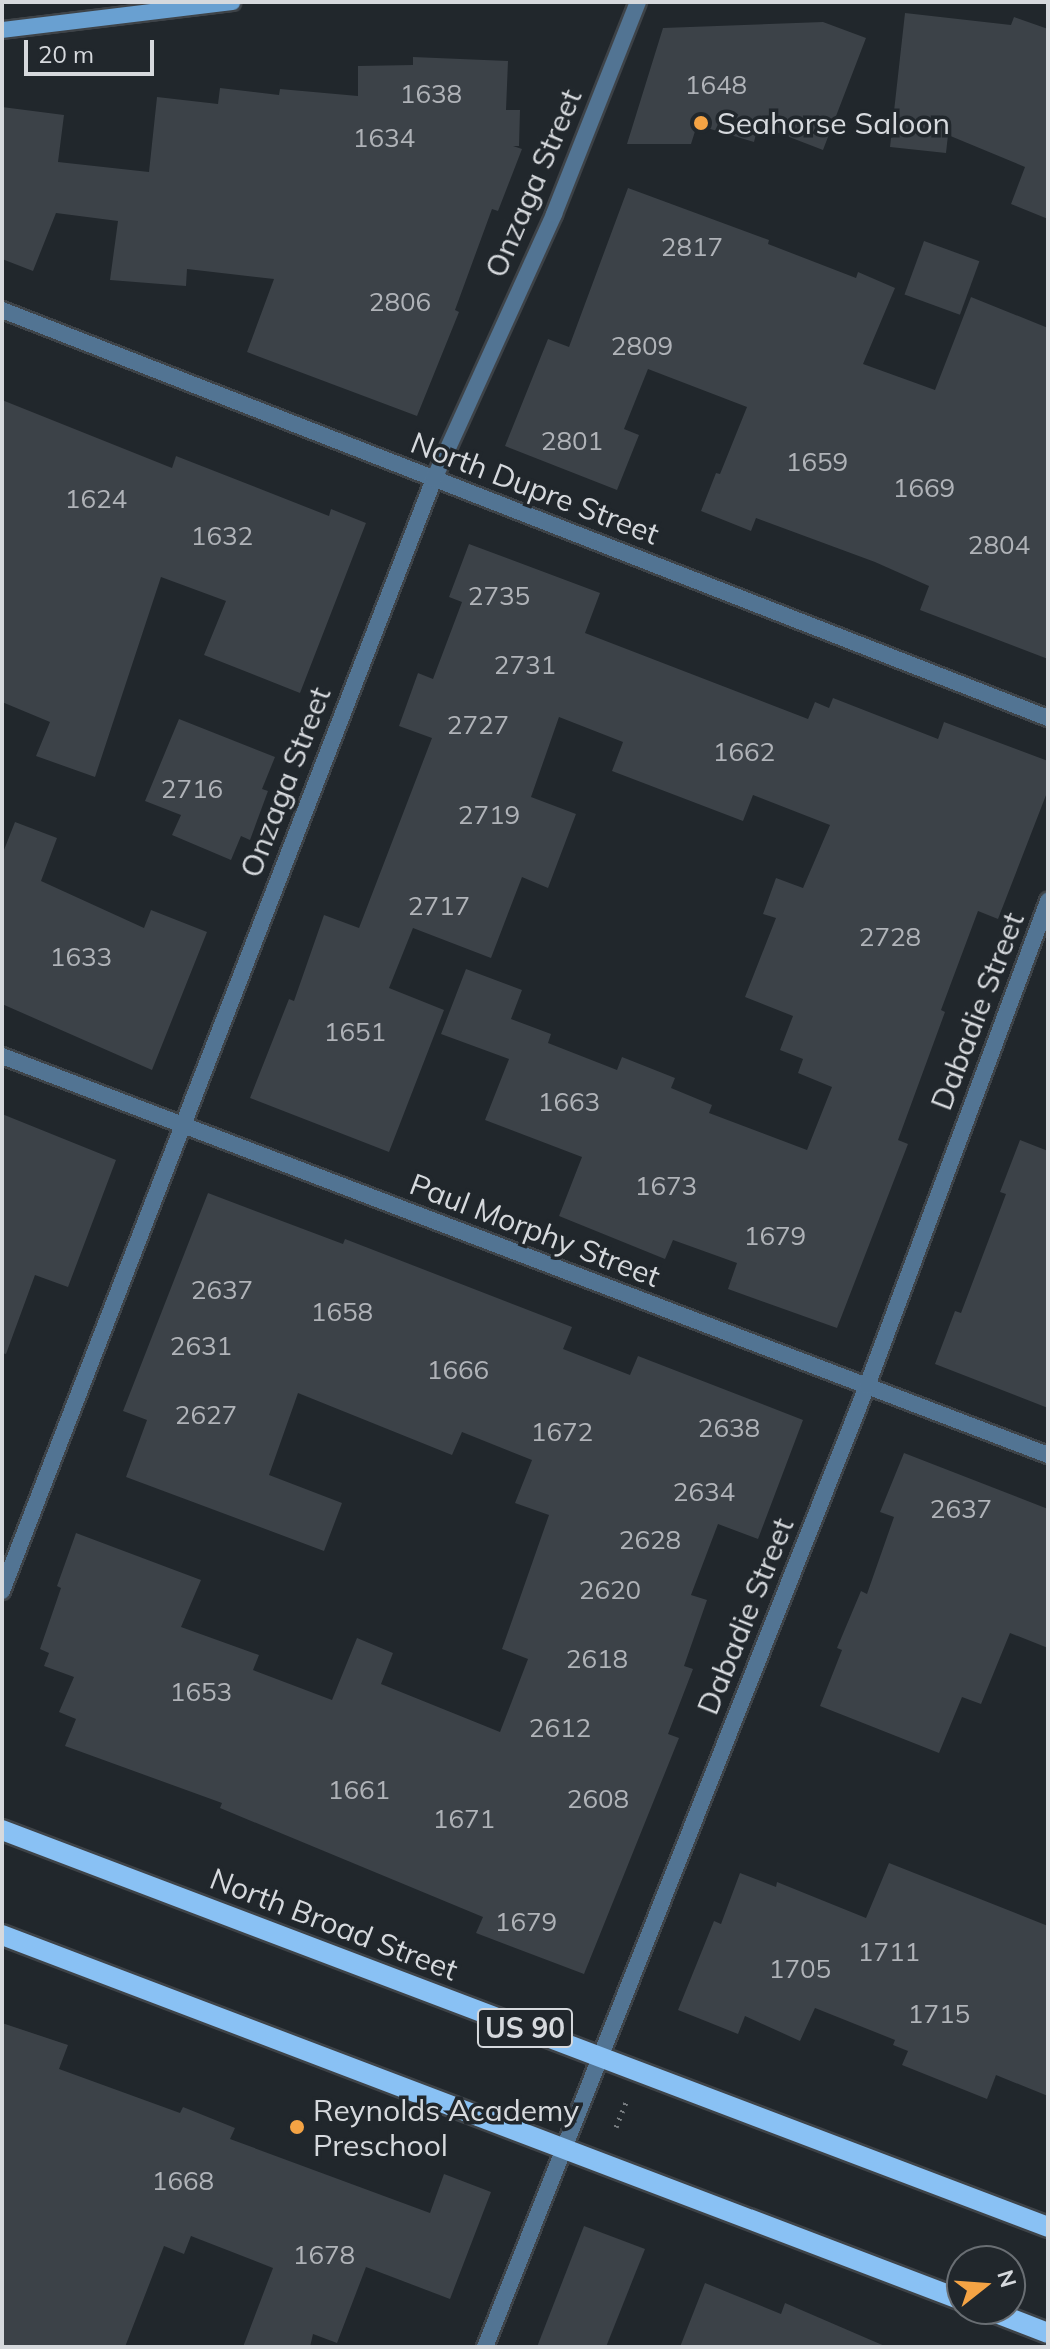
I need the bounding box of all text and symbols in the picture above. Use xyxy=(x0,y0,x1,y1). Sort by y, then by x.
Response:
scale bar xyxy=(28,24,158,74)
text: 20 m xyxy=(38,39,94,69)
house number: 1648 xyxy=(685,69,747,101)
house number: 1638 xyxy=(400,78,462,110)
street label: Onzaga Street xyxy=(477,83,589,283)
place label: Seahorse Saloon xyxy=(717,105,950,141)
marker: Seahorse Saloon xyxy=(692,114,710,132)
house number: 1634 xyxy=(353,122,415,154)
house number: 2817 xyxy=(661,231,723,263)
house number: 2806 xyxy=(369,286,431,318)
house number: 2809 xyxy=(611,330,673,362)
street label: North Dupre Street xyxy=(406,424,664,552)
house number: 2801 xyxy=(541,425,603,457)
house number: 1659 xyxy=(786,446,848,478)
house number: 1669 xyxy=(893,472,955,504)
house number: 1624 xyxy=(65,483,127,515)
house number: 1632 xyxy=(191,520,253,552)
house number: 2804 xyxy=(968,529,1030,561)
house number: 2735 xyxy=(468,580,530,612)
house number: 2731 xyxy=(494,649,556,681)
street label: Onzaga Street xyxy=(232,682,338,882)
house number: 2727 xyxy=(447,709,509,741)
house number: 1662 xyxy=(713,736,775,768)
house number: 2716 xyxy=(161,773,223,805)
house number: 2719 xyxy=(458,799,520,831)
house number: 2717 xyxy=(408,890,470,922)
street label: Dabadie Street xyxy=(923,907,1031,1115)
house number: 2728 xyxy=(859,921,921,953)
house number: 1633 xyxy=(50,941,112,973)
house number: 1651 xyxy=(324,1016,386,1048)
house number: 1663 xyxy=(538,1086,600,1118)
street label: Paul Morphy Street xyxy=(405,1166,665,1294)
house number: 1673 xyxy=(635,1170,697,1202)
house number: 1679 xyxy=(744,1220,806,1252)
house number: 2637 xyxy=(191,1274,253,1306)
house number: 1658 xyxy=(311,1296,373,1328)
house number: 2631 xyxy=(170,1330,232,1362)
house number: 1666 xyxy=(427,1354,489,1386)
house number: 2627 xyxy=(175,1399,237,1431)
house number: 2638 xyxy=(698,1412,760,1444)
house number: 1672 xyxy=(531,1416,593,1448)
house number: 2634 xyxy=(673,1476,735,1508)
house number: 2637 xyxy=(930,1493,992,1525)
street label: Dabadie Street xyxy=(689,1513,801,1719)
house number: 2628 xyxy=(619,1524,681,1556)
house number: 2620 xyxy=(579,1574,641,1606)
house number: 2618 xyxy=(566,1643,628,1675)
house number: 1653 xyxy=(170,1676,232,1708)
house number: 2612 xyxy=(529,1712,591,1744)
house number: 1661 xyxy=(328,1774,390,1806)
house number: 2608 xyxy=(567,1783,629,1815)
house number: 1671 xyxy=(433,1803,495,1835)
street label: North Broad Street xyxy=(205,1860,463,1988)
house number: 1679 xyxy=(495,1906,557,1938)
house number: 1711 xyxy=(858,1936,920,1968)
house number: 1705 xyxy=(769,1953,831,1985)
house number: 1715 xyxy=(908,1998,970,2030)
road number: US 90 xyxy=(475,2004,575,2052)
place label: Reynolds Academy Preschool xyxy=(313,2092,579,2162)
marker: Reynolds Academy Preschool xyxy=(288,2118,306,2136)
house number: 1668 xyxy=(152,2165,214,2197)
house number: 1678 xyxy=(293,2239,355,2271)
north arrow xyxy=(946,2245,1026,2325)
text: N xyxy=(991,2267,1023,2291)

